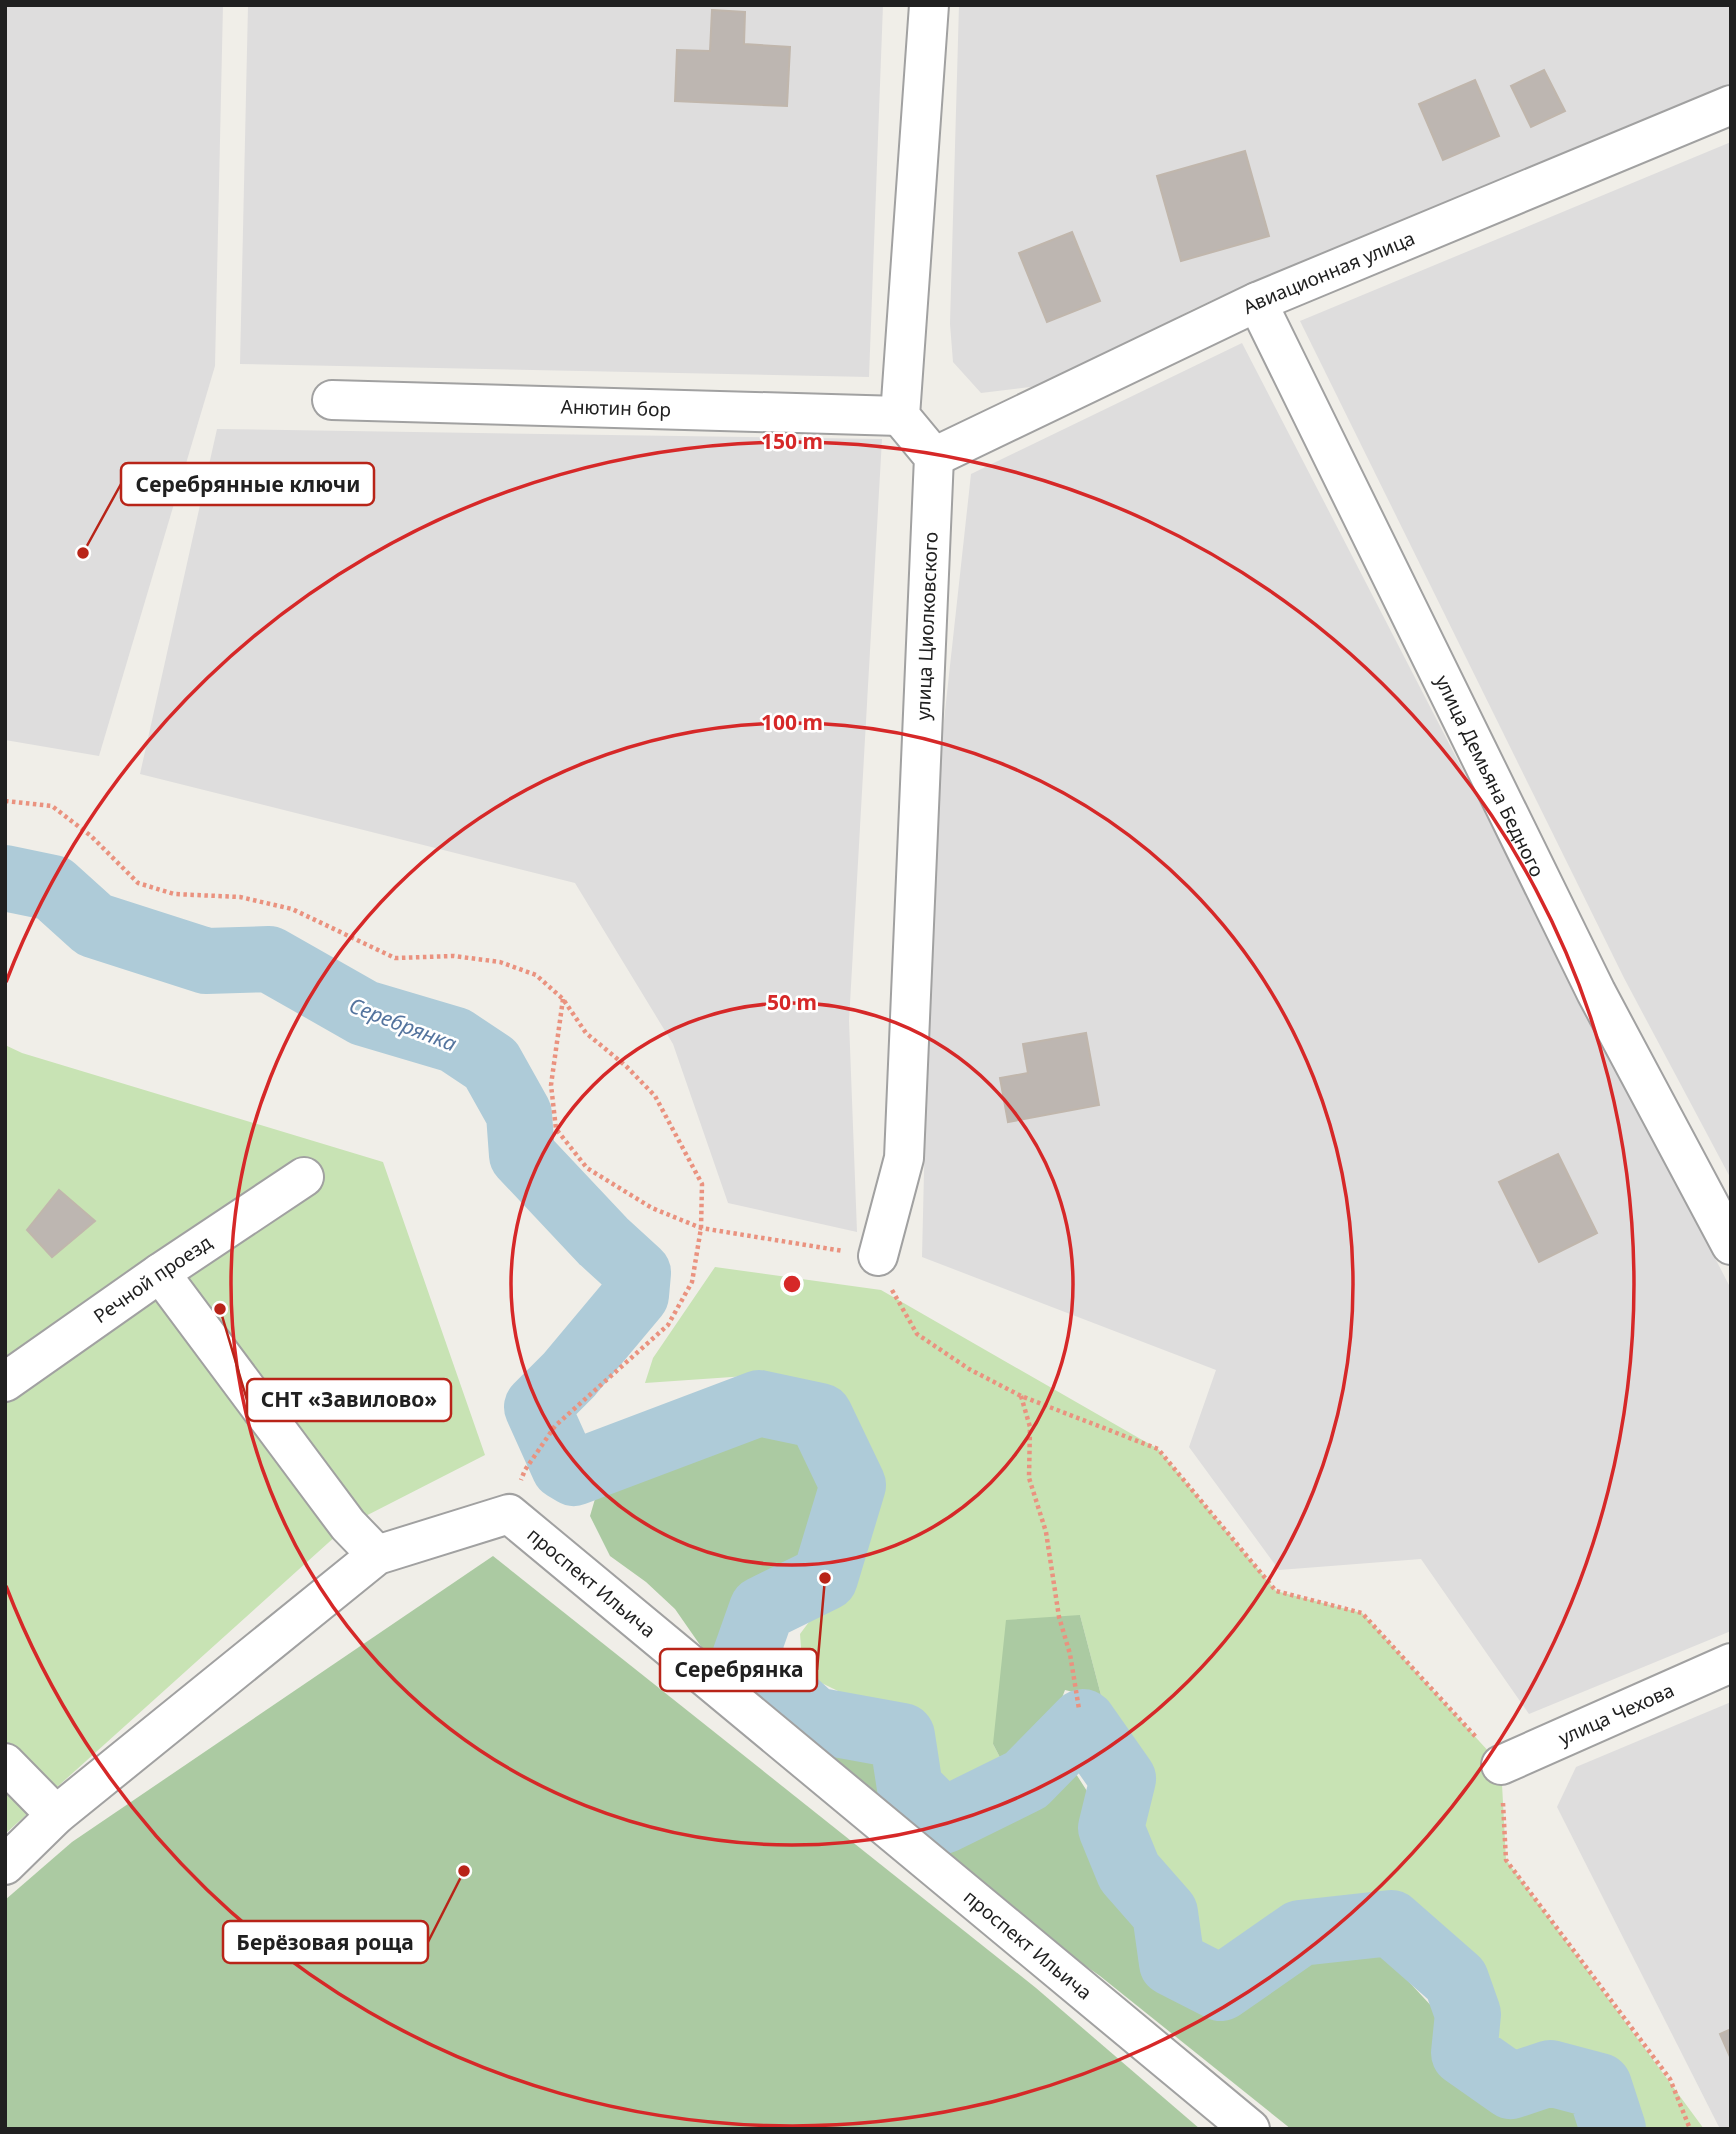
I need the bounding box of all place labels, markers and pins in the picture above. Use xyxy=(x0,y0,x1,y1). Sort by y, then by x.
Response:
callout: Серебрянные ключи xyxy=(121,463,374,505)
centre of rings xyxy=(780,1272,804,1296)
callout: СНТ «Завилово» xyxy=(247,1379,451,1421)
callout: Серебрянка xyxy=(660,1649,817,1691)
callout: Берёзовая роща xyxy=(223,1921,428,1963)

